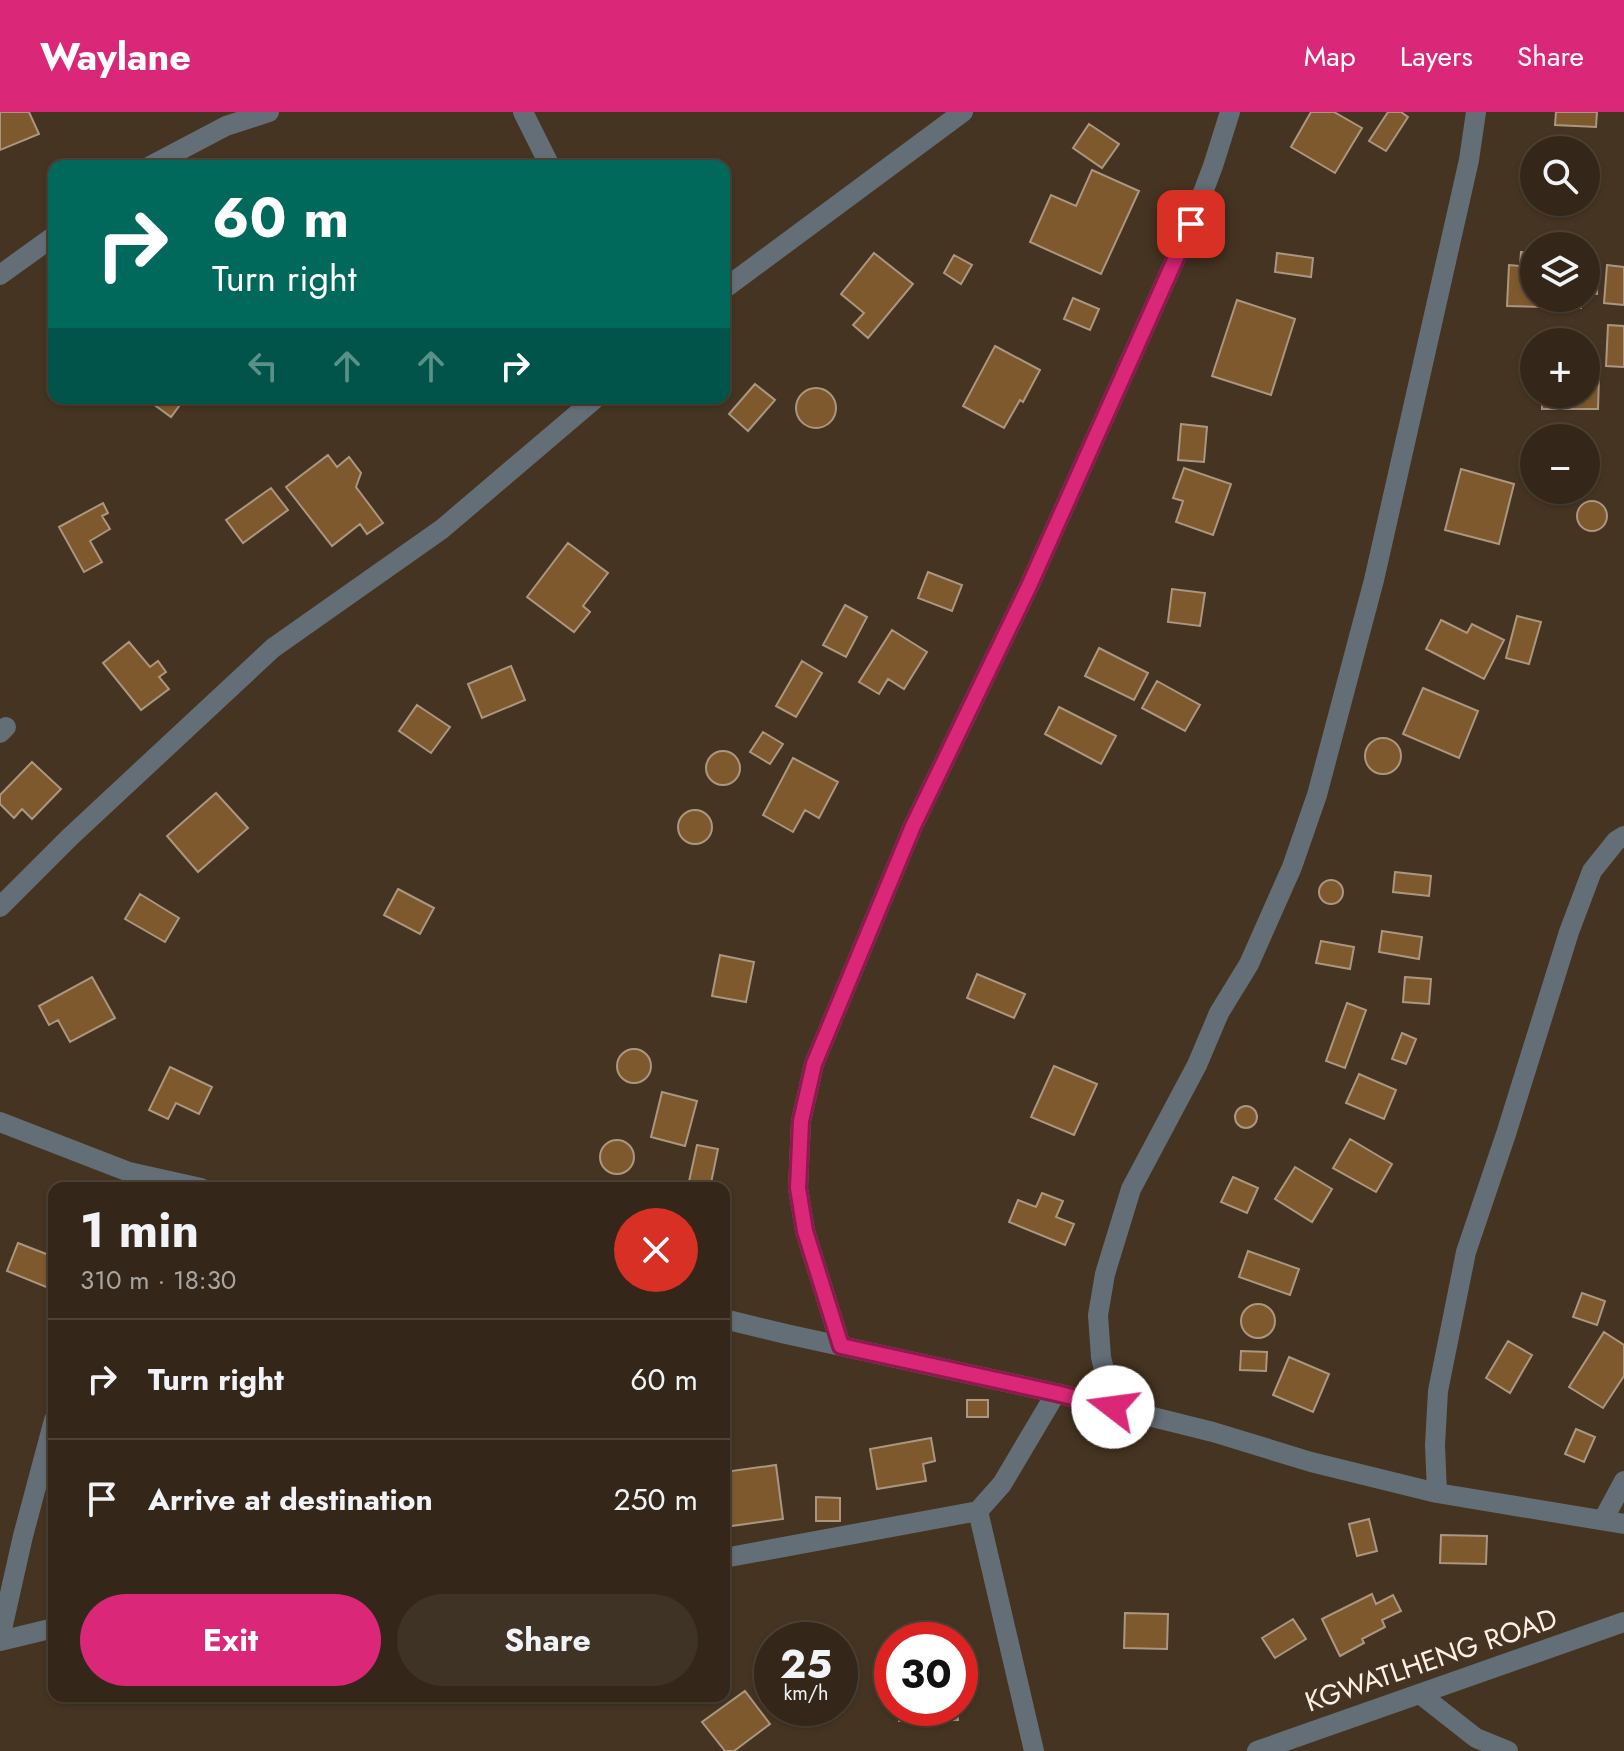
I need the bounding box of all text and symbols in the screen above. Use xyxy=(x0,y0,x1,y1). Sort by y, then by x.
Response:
text: Waylane xyxy=(40,29,191,84)
text: Map xyxy=(1304,36,1356,77)
text: Layers xyxy=(1400,36,1473,77)
text: Share xyxy=(1517,36,1584,77)
map controls xyxy=(1520,136,1600,504)
button: search xyxy=(1520,136,1600,216)
text: 60 m xyxy=(212,177,349,258)
pin xyxy=(1157,190,1225,258)
icon: right xyxy=(80,192,184,296)
icon: arrive xyxy=(1169,202,1213,246)
button: layers xyxy=(1520,232,1600,312)
text: Turn right xyxy=(212,252,357,304)
button: + xyxy=(1520,328,1600,408)
icon: left xyxy=(241,344,285,388)
icon: ahead xyxy=(325,344,369,388)
icon: ahead xyxy=(409,344,453,388)
icon: right xyxy=(493,344,537,388)
button: − xyxy=(1520,424,1600,504)
text: 1 min xyxy=(80,1196,199,1265)
button: close xyxy=(614,1208,698,1292)
text: 310 m · 18:30 xyxy=(80,1261,236,1299)
icon: right xyxy=(80,1357,124,1401)
text: Turn right xyxy=(148,1358,284,1401)
text: 60 m xyxy=(630,1358,698,1401)
position arrow xyxy=(1071,1365,1155,1449)
icon: arrive xyxy=(80,1477,124,1521)
text: Arrive at destination xyxy=(148,1478,433,1521)
text: 250 m xyxy=(614,1478,698,1521)
button: Exit xyxy=(80,1594,381,1686)
button: Share xyxy=(397,1594,698,1686)
street label: KGWATLHENG ROAD xyxy=(1299,1598,1563,1722)
speed limit sign: 30 xyxy=(874,1622,978,1726)
text: 25 xyxy=(780,1635,832,1693)
text: km/h xyxy=(783,1679,829,1708)

